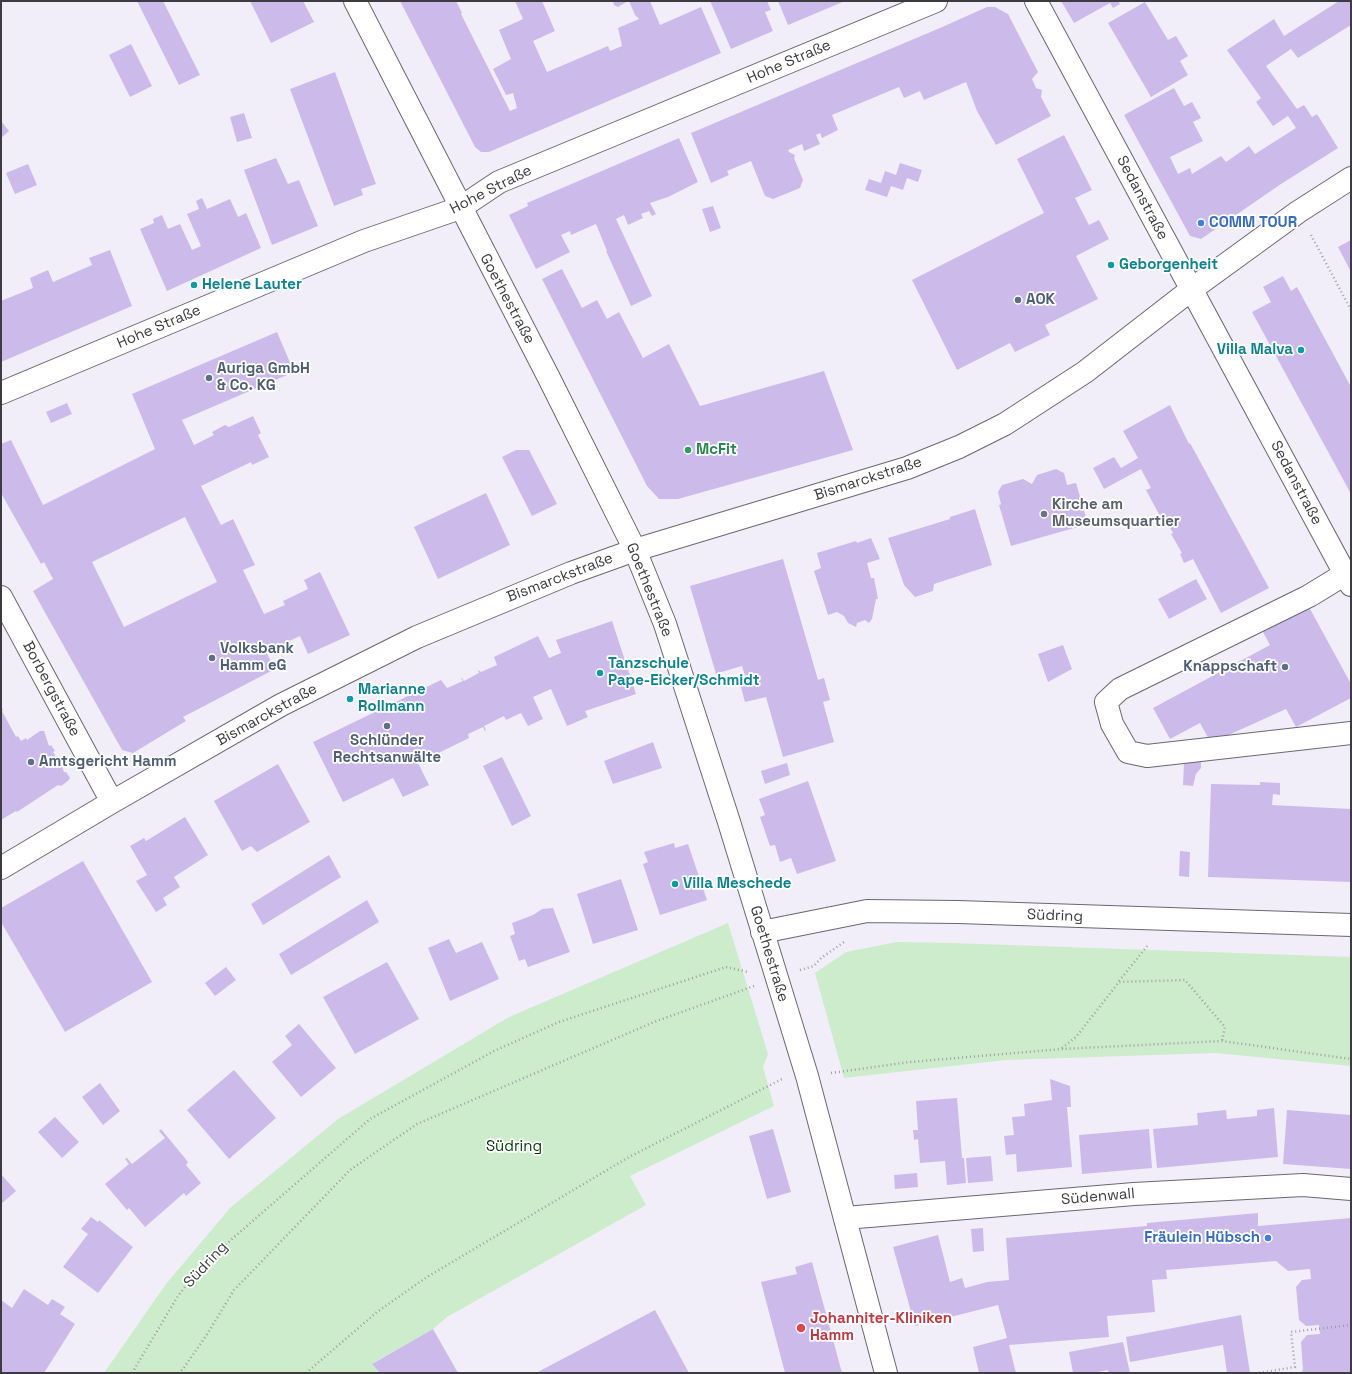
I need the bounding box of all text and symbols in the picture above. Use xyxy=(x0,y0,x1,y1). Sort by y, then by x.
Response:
street label: Hohe Straße xyxy=(744,36,834,88)
street label: Sedanstraße xyxy=(1112,153,1172,243)
street label: Hohe Straße xyxy=(447,162,535,218)
place label: COMM TOUR xyxy=(1209,214,1297,232)
marker: COMM TOUR xyxy=(1196,218,1206,228)
street label: Goethestraße xyxy=(476,251,538,347)
place label: Geborgenheit xyxy=(1119,256,1218,274)
marker: Geborgenheit xyxy=(1106,260,1116,270)
place label: Helene Lauter xyxy=(202,276,302,294)
marker: Helene Lauter xyxy=(189,280,199,290)
place label: AOK xyxy=(1026,291,1055,309)
marker: AOK xyxy=(1013,295,1023,305)
street label: Hohe Straße xyxy=(114,301,204,353)
place label: Villa Malva xyxy=(1217,341,1293,359)
marker: Villa Malva xyxy=(1296,345,1306,355)
place label: Auriga GmbH & Co. KG xyxy=(217,360,310,395)
marker: Auriga GmbH & Co. KG xyxy=(204,373,214,383)
street label: Sedanstraße xyxy=(1266,438,1326,528)
place label: McFit xyxy=(696,441,737,459)
marker: McFit xyxy=(683,445,693,455)
street label: Bismarckstraße xyxy=(812,453,924,505)
place label: Kirche am Museumsquartier xyxy=(1052,496,1180,531)
marker: Kirche am Museumsquartier xyxy=(1039,509,1049,519)
street label: Goethestraße xyxy=(622,540,676,640)
street label: Bismarckstraße xyxy=(504,549,616,607)
street label: Borbergstraße xyxy=(18,638,84,740)
place label: Volksbank Hamm eG xyxy=(220,640,294,675)
marker: Volksbank Hamm eG xyxy=(207,653,217,663)
place label: Tanzschule Pape-Eicker/Schmidt xyxy=(608,655,760,690)
place label: Knappschaft xyxy=(1183,658,1277,676)
marker: Knappschaft xyxy=(1280,662,1290,672)
marker: Tanzschule Pape-Eicker/Schmidt xyxy=(595,668,605,678)
street label: Bismarckstraße xyxy=(214,680,320,750)
place label: Marianne Rollmann xyxy=(358,681,426,716)
marker: Marianne Rollmann xyxy=(345,694,355,704)
marker: Schlünder Rechtsanwälte xyxy=(382,721,392,731)
place label: Schlünder Rechtsanwälte xyxy=(333,732,441,767)
place label: Amtsgericht Hamm xyxy=(39,753,177,771)
marker: Amtsgericht Hamm xyxy=(26,757,36,767)
place label: Villa Meschede xyxy=(683,875,791,893)
marker: Villa Meschede xyxy=(670,879,680,889)
street label: Goethestraße xyxy=(746,904,792,1004)
street label: Südring xyxy=(1027,906,1083,926)
park label: Südring xyxy=(486,1138,542,1156)
street label: Südenwall xyxy=(1060,1185,1136,1209)
place label: Fräulein Hübsch xyxy=(1144,1229,1260,1247)
marker: Fräulein Hübsch xyxy=(1263,1233,1273,1243)
street label: Südring xyxy=(180,1238,232,1292)
place label: Johanniter-Kliniken Hamm xyxy=(810,1310,952,1345)
marker: Johanniter-Kliniken Hamm xyxy=(795,1322,807,1334)

